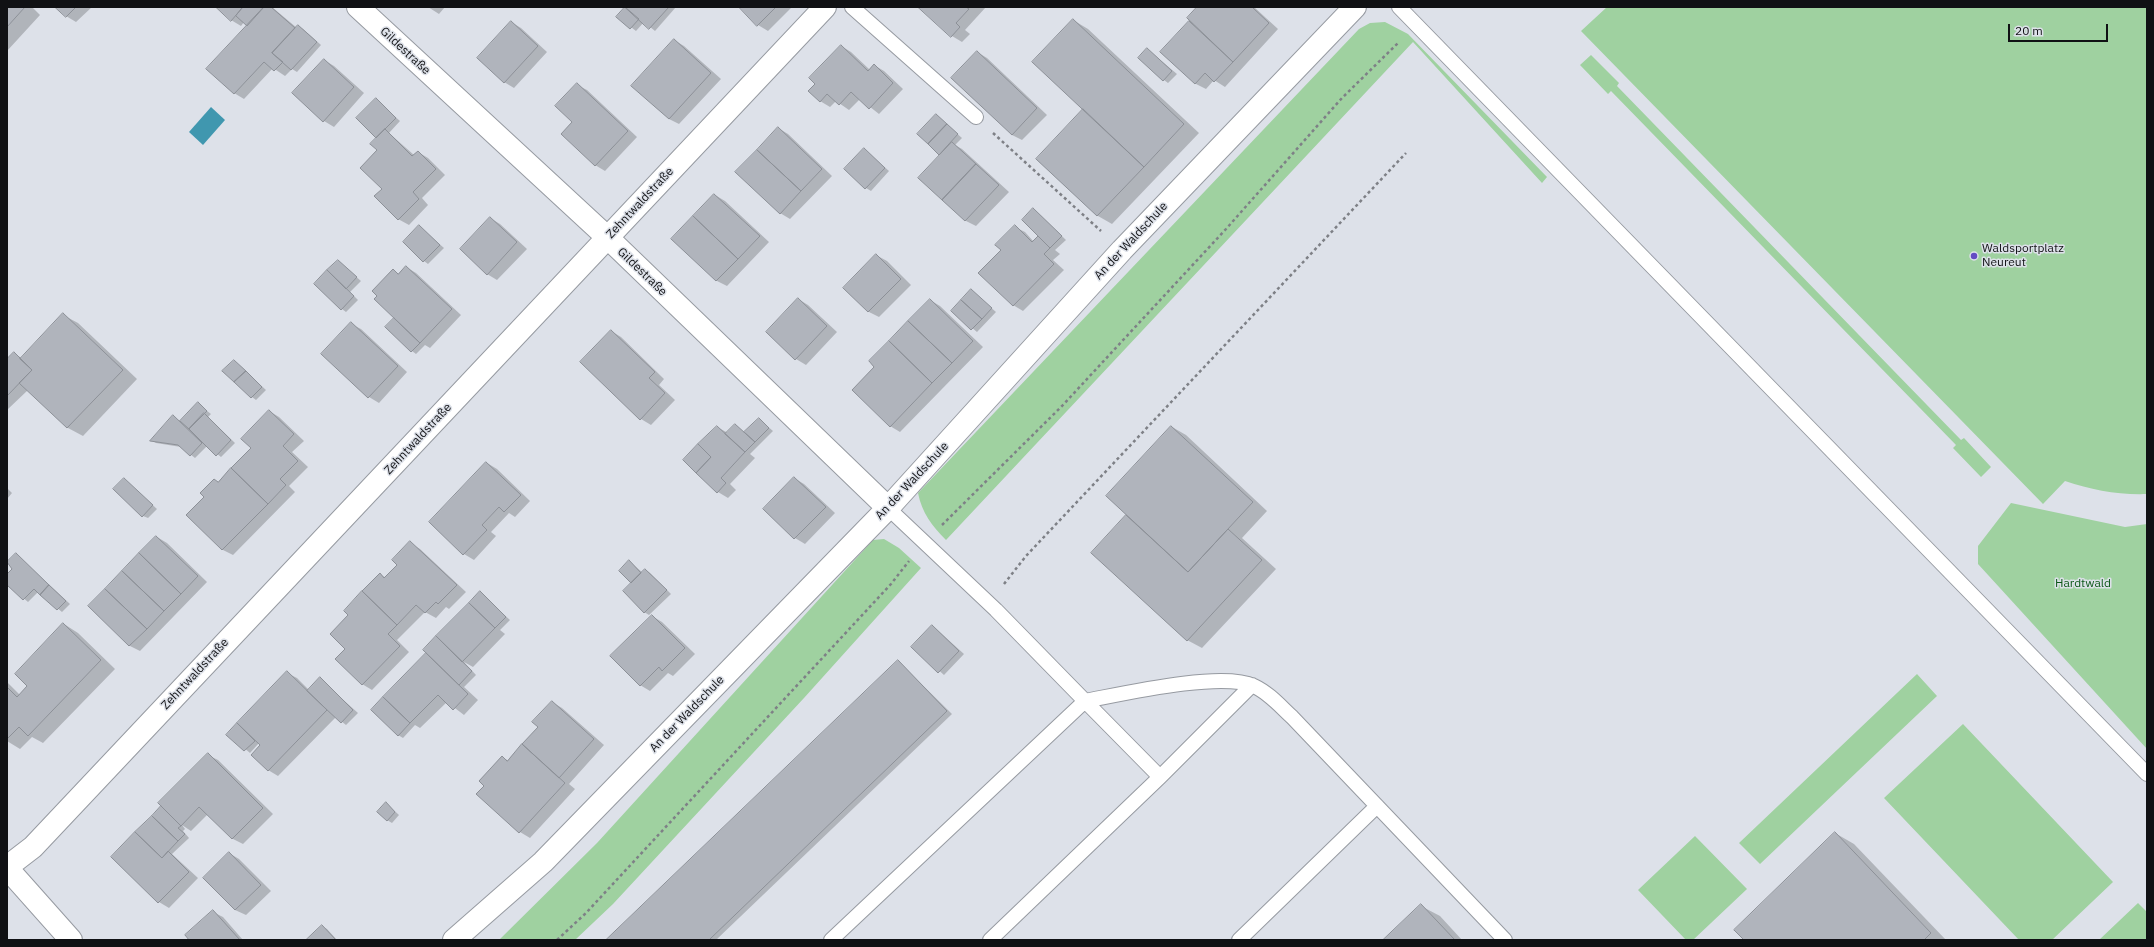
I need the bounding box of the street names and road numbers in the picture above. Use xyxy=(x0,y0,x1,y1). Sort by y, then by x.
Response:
street label: Gildestraße xyxy=(377,24,433,78)
street label: Zehntwaldstraße xyxy=(603,164,677,242)
street label: An der Waldschule xyxy=(1091,199,1171,283)
street label: Gildestraße xyxy=(614,245,670,299)
street label: Zehntwaldstraße xyxy=(381,400,455,478)
street label: An der Waldschule xyxy=(872,439,952,523)
street label: Zehntwaldstraße xyxy=(158,635,232,713)
street label: An der Waldschule xyxy=(647,673,727,755)

